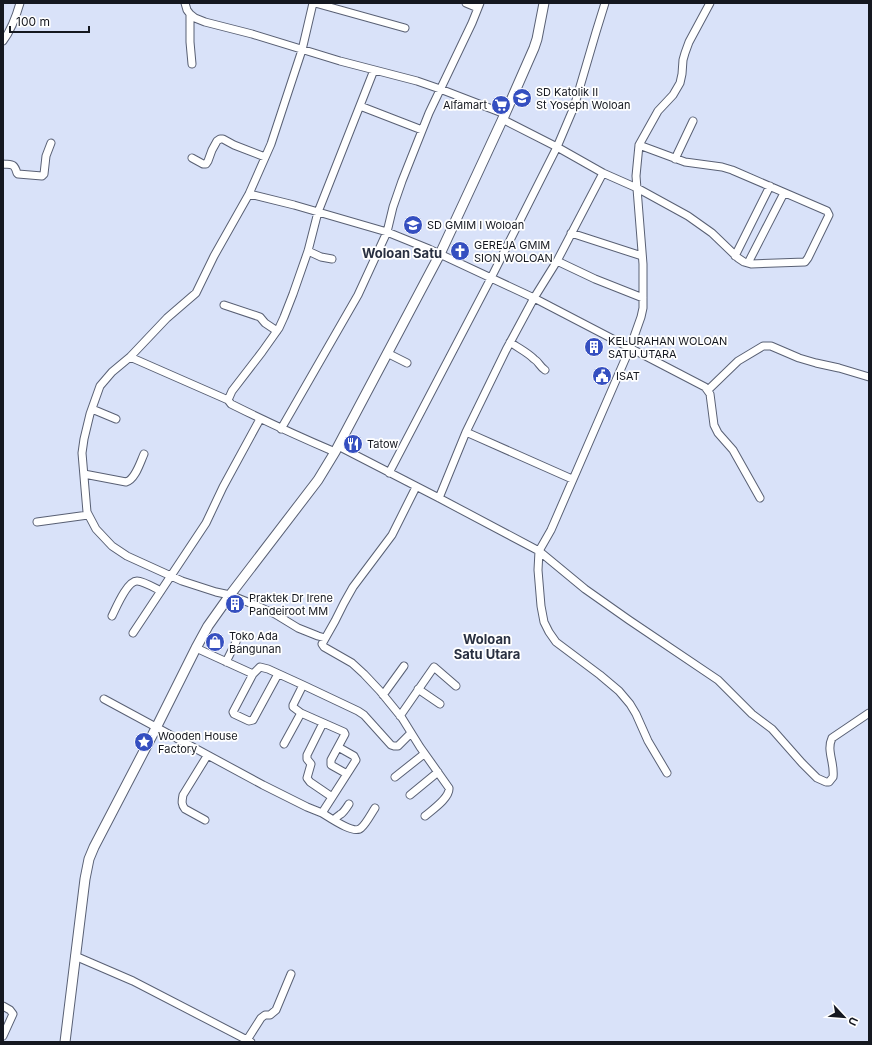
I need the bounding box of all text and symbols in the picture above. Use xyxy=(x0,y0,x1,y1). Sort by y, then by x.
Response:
scale bar xyxy=(10,8,89,34)
text: 100 m xyxy=(16,14,50,29)
place label: SD Katolik II St Yoseph Woloan xyxy=(536,85,630,112)
school or university icon: SD Katolik II St Yoseph Woloan xyxy=(511,87,533,109)
supermarket icon: Alfamart xyxy=(490,94,512,116)
place label: Alfamart xyxy=(443,98,487,112)
school or university icon: SD GMIM I Woloan xyxy=(402,214,424,236)
place label: SD GMIM I Woloan xyxy=(427,218,524,232)
place label: GEREJA GMIM SION WOLOAN xyxy=(474,238,553,265)
church icon: GEREJA GMIM SION WOLOAN xyxy=(449,240,471,262)
district label: Woloan Satu xyxy=(362,245,442,261)
place label: KELURAHAN WOLOAN SATU UTARA xyxy=(608,334,727,361)
building icon: KELURAHAN WOLOAN SATU UTARA xyxy=(583,336,605,358)
public building icon: ISAT xyxy=(591,365,613,387)
place label: ISAT xyxy=(616,369,640,383)
restaurant icon: Tatow xyxy=(342,433,364,455)
place label: Tatow xyxy=(367,437,398,451)
place label: Praktek Dr Irene Pandeiroot MM xyxy=(249,591,333,618)
building icon: Praktek Dr Irene Pandeiroot MM xyxy=(224,593,246,615)
place label: Toko Ada Bangunan xyxy=(229,629,281,656)
shop icon: Toko Ada Bangunan xyxy=(204,631,226,653)
district label: Woloan Satu Utara xyxy=(454,631,520,662)
place label: Wooden House Factory xyxy=(158,729,238,756)
place icon: Wooden House Factory xyxy=(133,731,155,753)
north arrow xyxy=(824,997,864,1037)
text: U xyxy=(845,1015,861,1028)

